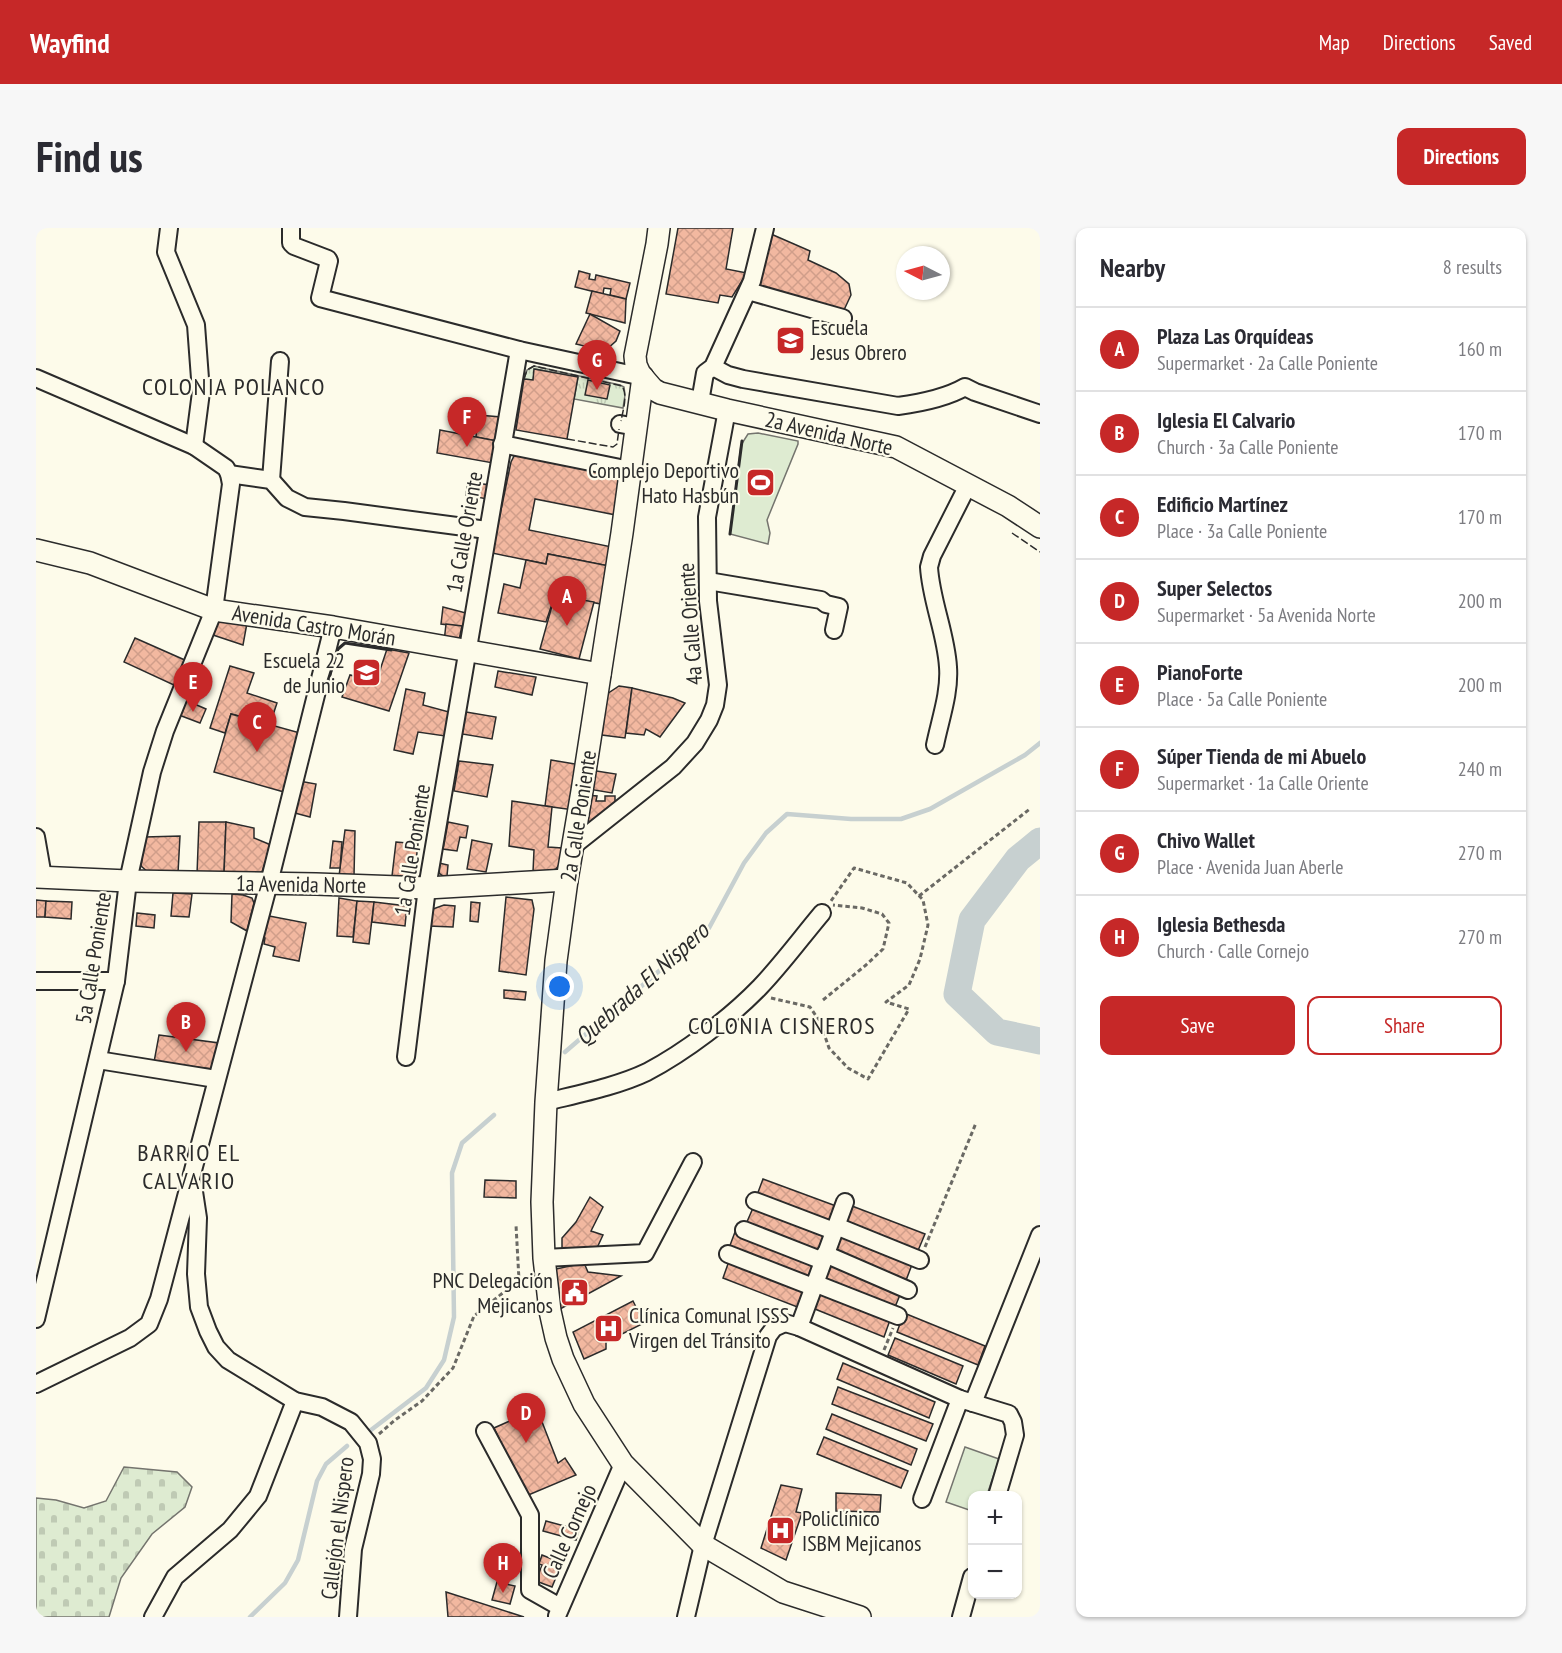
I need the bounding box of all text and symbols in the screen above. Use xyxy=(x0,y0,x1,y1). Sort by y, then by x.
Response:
text: Wayfind xyxy=(30,24,110,61)
text: Map xyxy=(1319,29,1350,56)
text: Directions xyxy=(1383,29,1456,56)
text: Saved xyxy=(1489,29,1532,56)
button: Directions xyxy=(1397,128,1526,185)
text: Find us xyxy=(36,129,143,184)
north arrow xyxy=(896,246,950,300)
text: Nearby xyxy=(1100,251,1165,284)
text: 8 results xyxy=(1443,254,1502,280)
place label: Escuela Jesus Obrero xyxy=(810,313,907,366)
text: Plaza Las Orquídeas xyxy=(1157,322,1313,350)
school or university icon: Escuela Jesus Obrero xyxy=(774,324,806,356)
text: A xyxy=(1114,336,1125,362)
text: 160 m xyxy=(1458,336,1502,362)
pin: G xyxy=(578,340,616,390)
text: Supermarket · 2a Calle Poniente xyxy=(1157,350,1378,376)
district label: COLONIA POLANCO xyxy=(142,371,326,402)
pin: F xyxy=(448,398,486,447)
street label: 2a Avenida Norte xyxy=(762,405,896,461)
text: Iglesia El Calvario xyxy=(1157,406,1295,434)
text: B xyxy=(1115,420,1124,446)
text: 170 m xyxy=(1458,420,1502,446)
text: Church · 3a Calle Poniente xyxy=(1157,434,1339,460)
place label: Complejo Deportivo Hato Hasbún xyxy=(588,456,739,509)
sports icon: Complejo Deportivo Hato Hasbún xyxy=(744,467,776,499)
street label: 1a Calle Oriente xyxy=(440,469,488,595)
text: Edificio Martínez xyxy=(1157,490,1288,518)
text: C xyxy=(1115,504,1124,530)
text: 170 m xyxy=(1458,504,1502,530)
text: Place · 3a Calle Poniente xyxy=(1157,518,1327,544)
street label: 4a Calle Oriente xyxy=(672,562,708,686)
text: Super Selectos xyxy=(1157,574,1272,602)
pin: A xyxy=(548,576,586,626)
text: D xyxy=(1114,588,1125,614)
text: 200 m xyxy=(1458,588,1502,614)
street label: Avenida Castro Morán xyxy=(230,598,398,652)
text: Supermarket · 5a Avenida Norte xyxy=(1157,602,1376,628)
place label: Escuela 22 de Junio xyxy=(263,646,345,699)
school or university icon: Escuela 22 de Junio xyxy=(350,657,382,689)
text: PianoForte xyxy=(1157,658,1243,686)
pin: E xyxy=(174,662,212,712)
text: E xyxy=(1115,672,1124,698)
text: 200 m xyxy=(1458,672,1502,698)
text: Place · 5a Calle Poniente xyxy=(1157,686,1327,712)
pin: C xyxy=(238,702,276,752)
text: Súper Tienda de mi Abuelo xyxy=(1157,742,1366,770)
street label: 2a Calle Poniente xyxy=(554,748,602,884)
text: F xyxy=(1115,756,1124,782)
text: 240 m xyxy=(1458,756,1502,782)
text: Supermarket · 1a Calle Oriente xyxy=(1157,770,1369,796)
street label: 1a Calle Poniente xyxy=(388,782,436,918)
text: Chivo Wallet xyxy=(1157,826,1255,854)
text: G xyxy=(1114,840,1125,866)
text: 270 m xyxy=(1458,840,1502,866)
text: Place · Avenida Juan Aberle xyxy=(1157,854,1344,880)
street label: 1a Avenida Norte xyxy=(236,869,366,899)
street label: 5a Calle Poniente xyxy=(69,890,117,1026)
text: Iglesia Bethesda xyxy=(1157,910,1285,938)
water label: Quebrada El Nispero xyxy=(568,914,716,1052)
text: H xyxy=(1114,924,1125,950)
text: 270 m xyxy=(1458,924,1502,950)
text: Church · Calle Cornejo xyxy=(1157,938,1309,964)
your location xyxy=(545,972,574,1001)
button: Save xyxy=(1100,996,1295,1055)
button: Share xyxy=(1307,996,1502,1055)
pin: B xyxy=(166,1002,206,1052)
district label: COLONIA CISNEROS xyxy=(688,1010,876,1041)
district label: BARRIO EL CALVARIO xyxy=(137,1137,241,1196)
place label: PNC Delegación Mejicanos xyxy=(432,1266,553,1319)
public building icon: PNC Delegación Mejicanos xyxy=(558,1277,590,1309)
place label: Clínica Comunal ISSS Virgen del Tránsito xyxy=(628,1301,789,1354)
hospital icon: Clínica Comunal ISSS Virgen del Tránsito xyxy=(592,1312,624,1344)
pin: D xyxy=(506,1394,546,1443)
street label: Callejón el Nispero xyxy=(314,1455,360,1601)
street label: Calle Cornejo xyxy=(536,1479,602,1583)
map controls xyxy=(968,1491,1022,1599)
button: + xyxy=(968,1491,1022,1545)
place label: Policlínico ISBM Mejicanos xyxy=(802,1504,921,1557)
hospital icon: Policlínico ISBM Mejicanos xyxy=(765,1515,797,1547)
pin: H xyxy=(484,1544,522,1593)
button: − xyxy=(968,1545,1022,1599)

